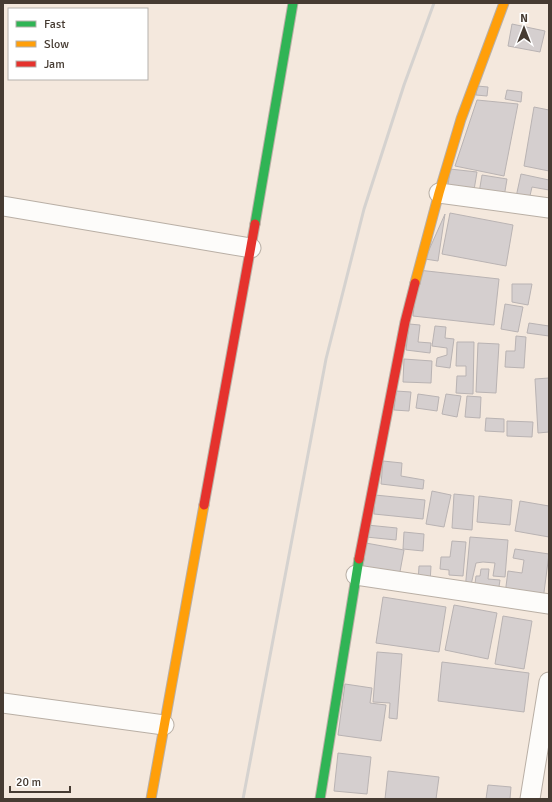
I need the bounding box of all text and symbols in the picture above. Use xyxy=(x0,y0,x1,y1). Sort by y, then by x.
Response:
legend xyxy=(8,8,148,80)
north arrow xyxy=(504,8,544,48)
text: N xyxy=(520,12,528,25)
text: Fast xyxy=(44,17,65,32)
text: Slow xyxy=(44,37,69,52)
text: Jam xyxy=(44,57,65,72)
scale bar xyxy=(10,768,70,794)
text: 20 m xyxy=(16,775,41,790)

